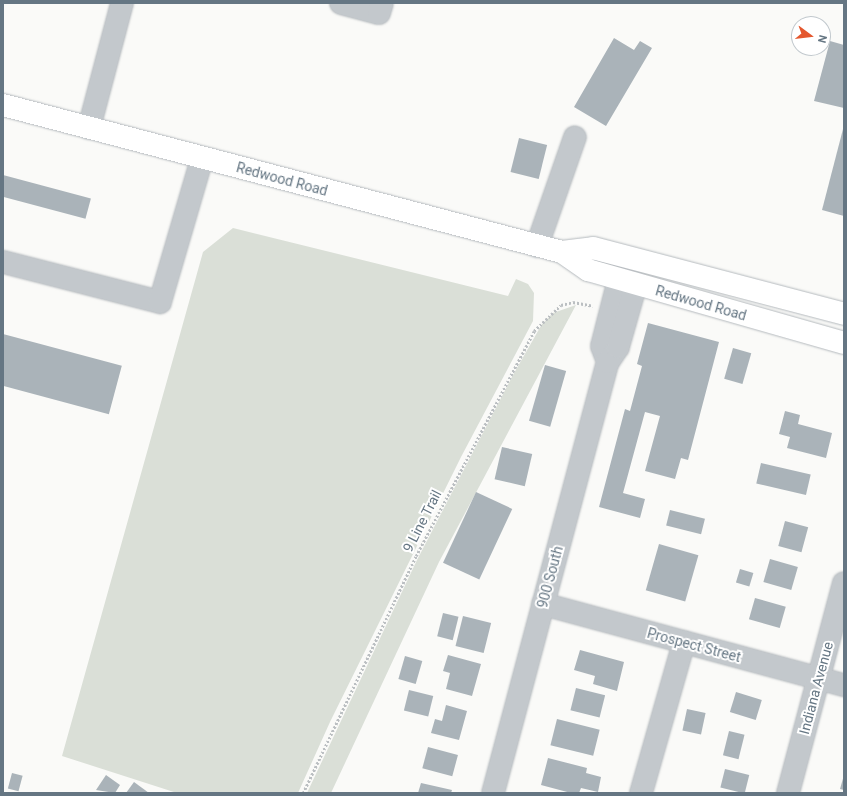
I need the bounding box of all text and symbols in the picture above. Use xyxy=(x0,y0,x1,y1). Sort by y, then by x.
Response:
north arrow xyxy=(791,16,831,56)
text: N xyxy=(815,34,829,44)
street label: Redwood Road xyxy=(234,159,330,199)
street label: Redwood Road xyxy=(654,282,748,324)
street label: 9 Line Trail xyxy=(399,487,445,555)
street label: 900 South xyxy=(534,544,566,610)
street label: Prospect Street xyxy=(645,624,743,666)
street label: Indiana Avenue xyxy=(796,640,836,736)

